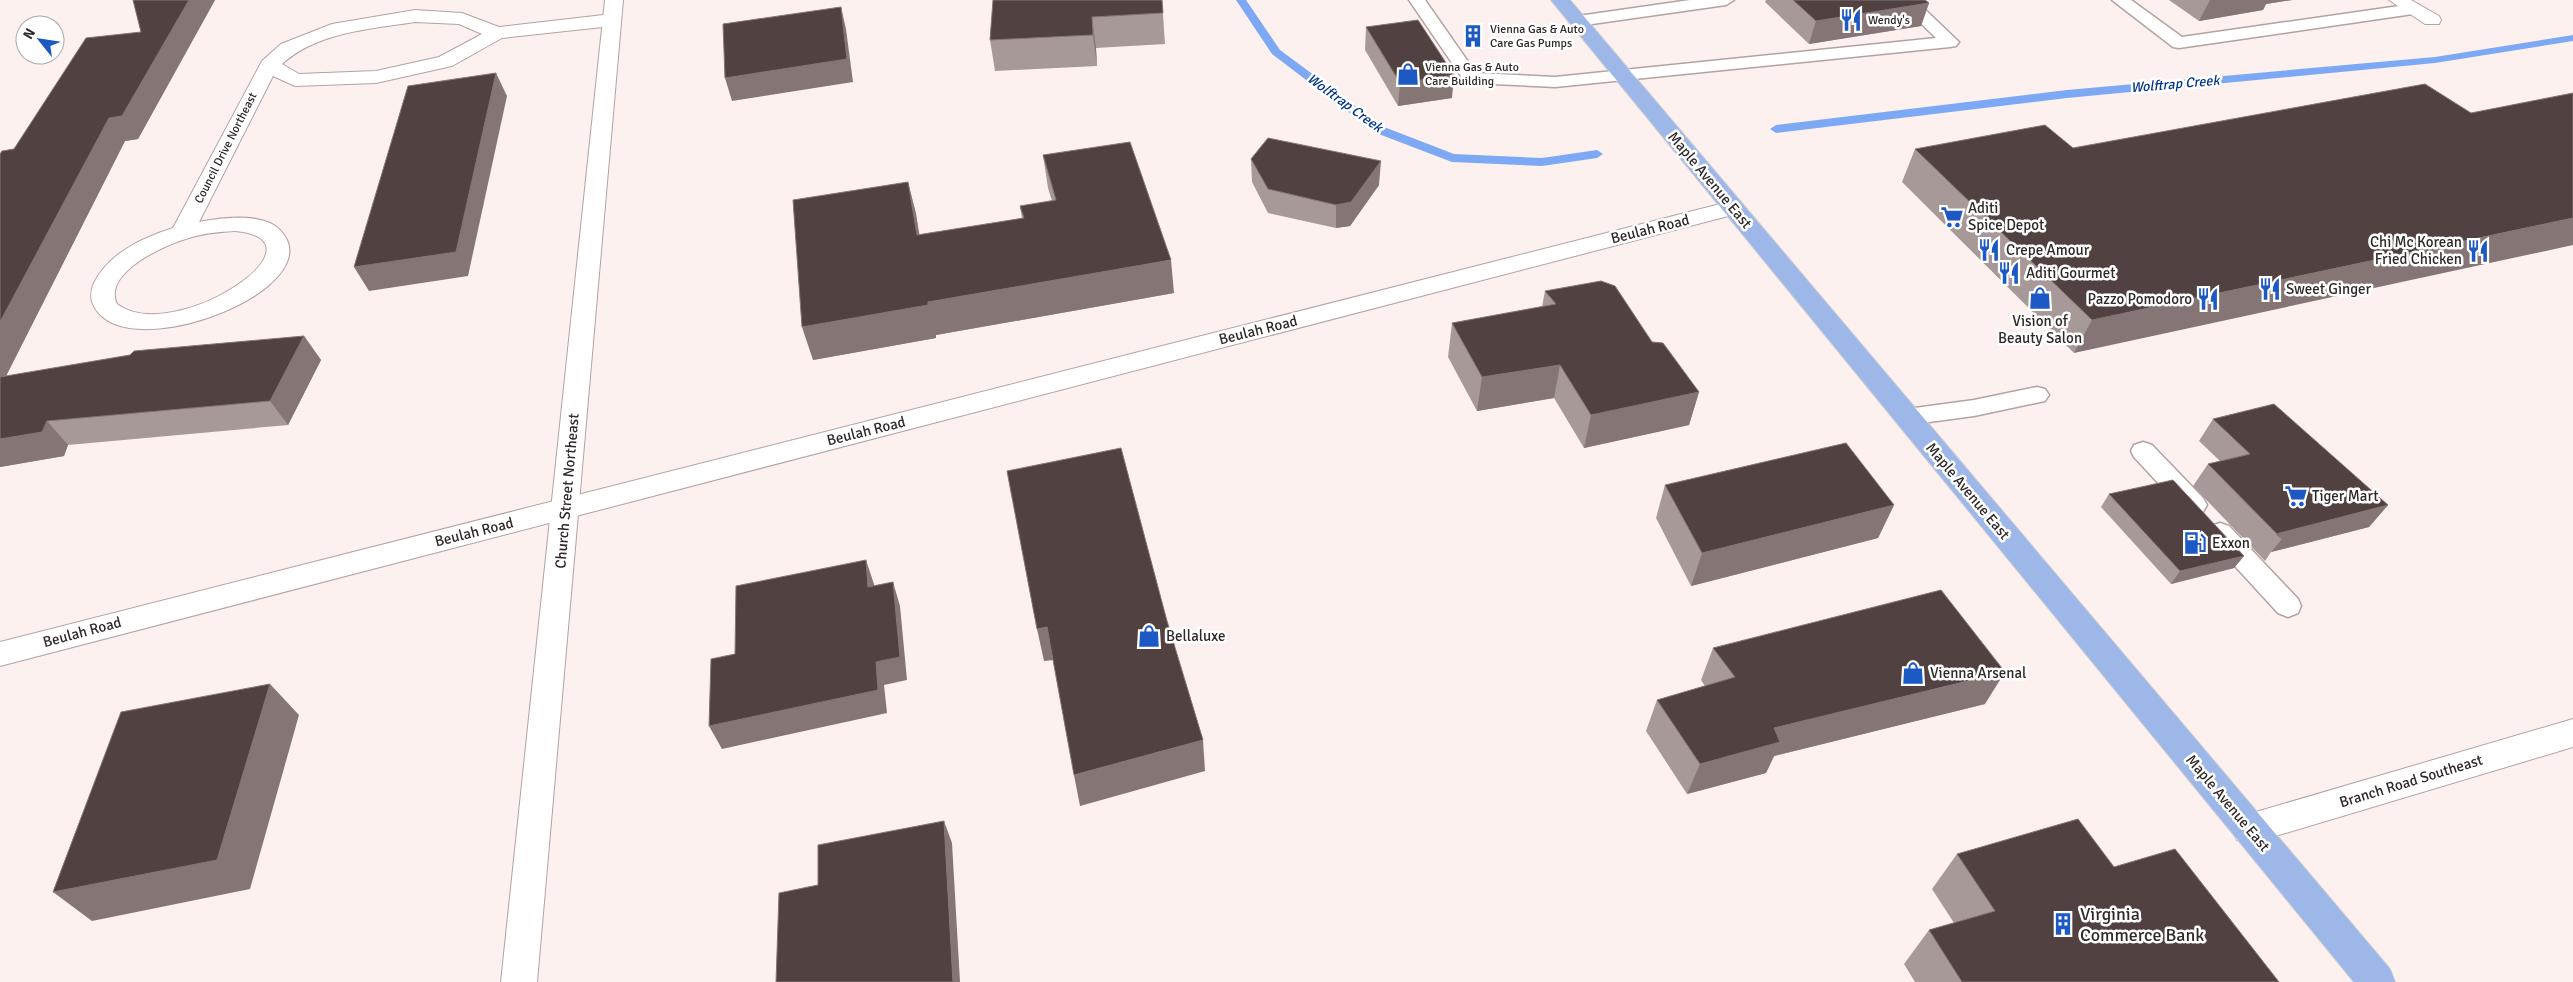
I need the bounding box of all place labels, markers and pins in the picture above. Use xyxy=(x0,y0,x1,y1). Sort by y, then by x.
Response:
restaurant icon: Wendy's xyxy=(1838,7,1864,33)
place label: Wendy's xyxy=(1868,13,1910,28)
place label: Vienna Gas & Auto Care Gas Pumps xyxy=(1490,22,1584,51)
building icon: Vienna Gas & Auto Care Gas Pumps xyxy=(1460,23,1486,49)
place label: Vienna Gas & Auto Care Building xyxy=(1425,60,1519,89)
shop icon: Vienna Gas & Auto Care Building xyxy=(1395,61,1421,87)
place label: Aditi Spice Depot xyxy=(1968,199,2044,234)
supermarket icon: Aditi Spice Depot xyxy=(1939,204,1965,230)
place label: Chi Mc Korean Fried Chicken xyxy=(2370,233,2462,268)
restaurant icon: Crepe Amour xyxy=(1976,237,2002,263)
restaurant icon: Chi Mc Korean Fried Chicken xyxy=(2465,238,2491,264)
place label: Crepe Amour xyxy=(2006,241,2090,259)
restaurant icon: Aditi Gourmet xyxy=(1996,260,2022,286)
place label: Aditi Gourmet xyxy=(2026,264,2116,282)
restaurant icon: Sweet Ginger xyxy=(2257,276,2283,302)
place label: Sweet Ginger xyxy=(2286,280,2372,298)
shop icon: Vision of Beauty Salon xyxy=(2027,285,2053,311)
restaurant icon: Pazzo Pomodoro xyxy=(2195,286,2221,312)
place label: Pazzo Pomodoro xyxy=(2088,290,2192,308)
place label: Vision of Beauty Salon xyxy=(1998,312,2082,347)
supermarket icon: Tiger Mart xyxy=(2283,483,2309,509)
place label: Tiger Mart xyxy=(2312,487,2379,505)
fuel station icon: Exxon xyxy=(2182,530,2208,556)
place label: Exxon xyxy=(2212,534,2250,552)
shop icon: Bellaluxe xyxy=(1136,623,1162,649)
place label: Bellaluxe xyxy=(1166,627,1225,645)
shop icon: Vienna Arsenal xyxy=(1900,660,1926,686)
place label: Vienna Arsenal xyxy=(1930,664,2026,682)
place label: Virginia Commerce Bank xyxy=(2080,903,2204,946)
building icon: Virginia Commerce Bank xyxy=(2050,911,2076,937)

